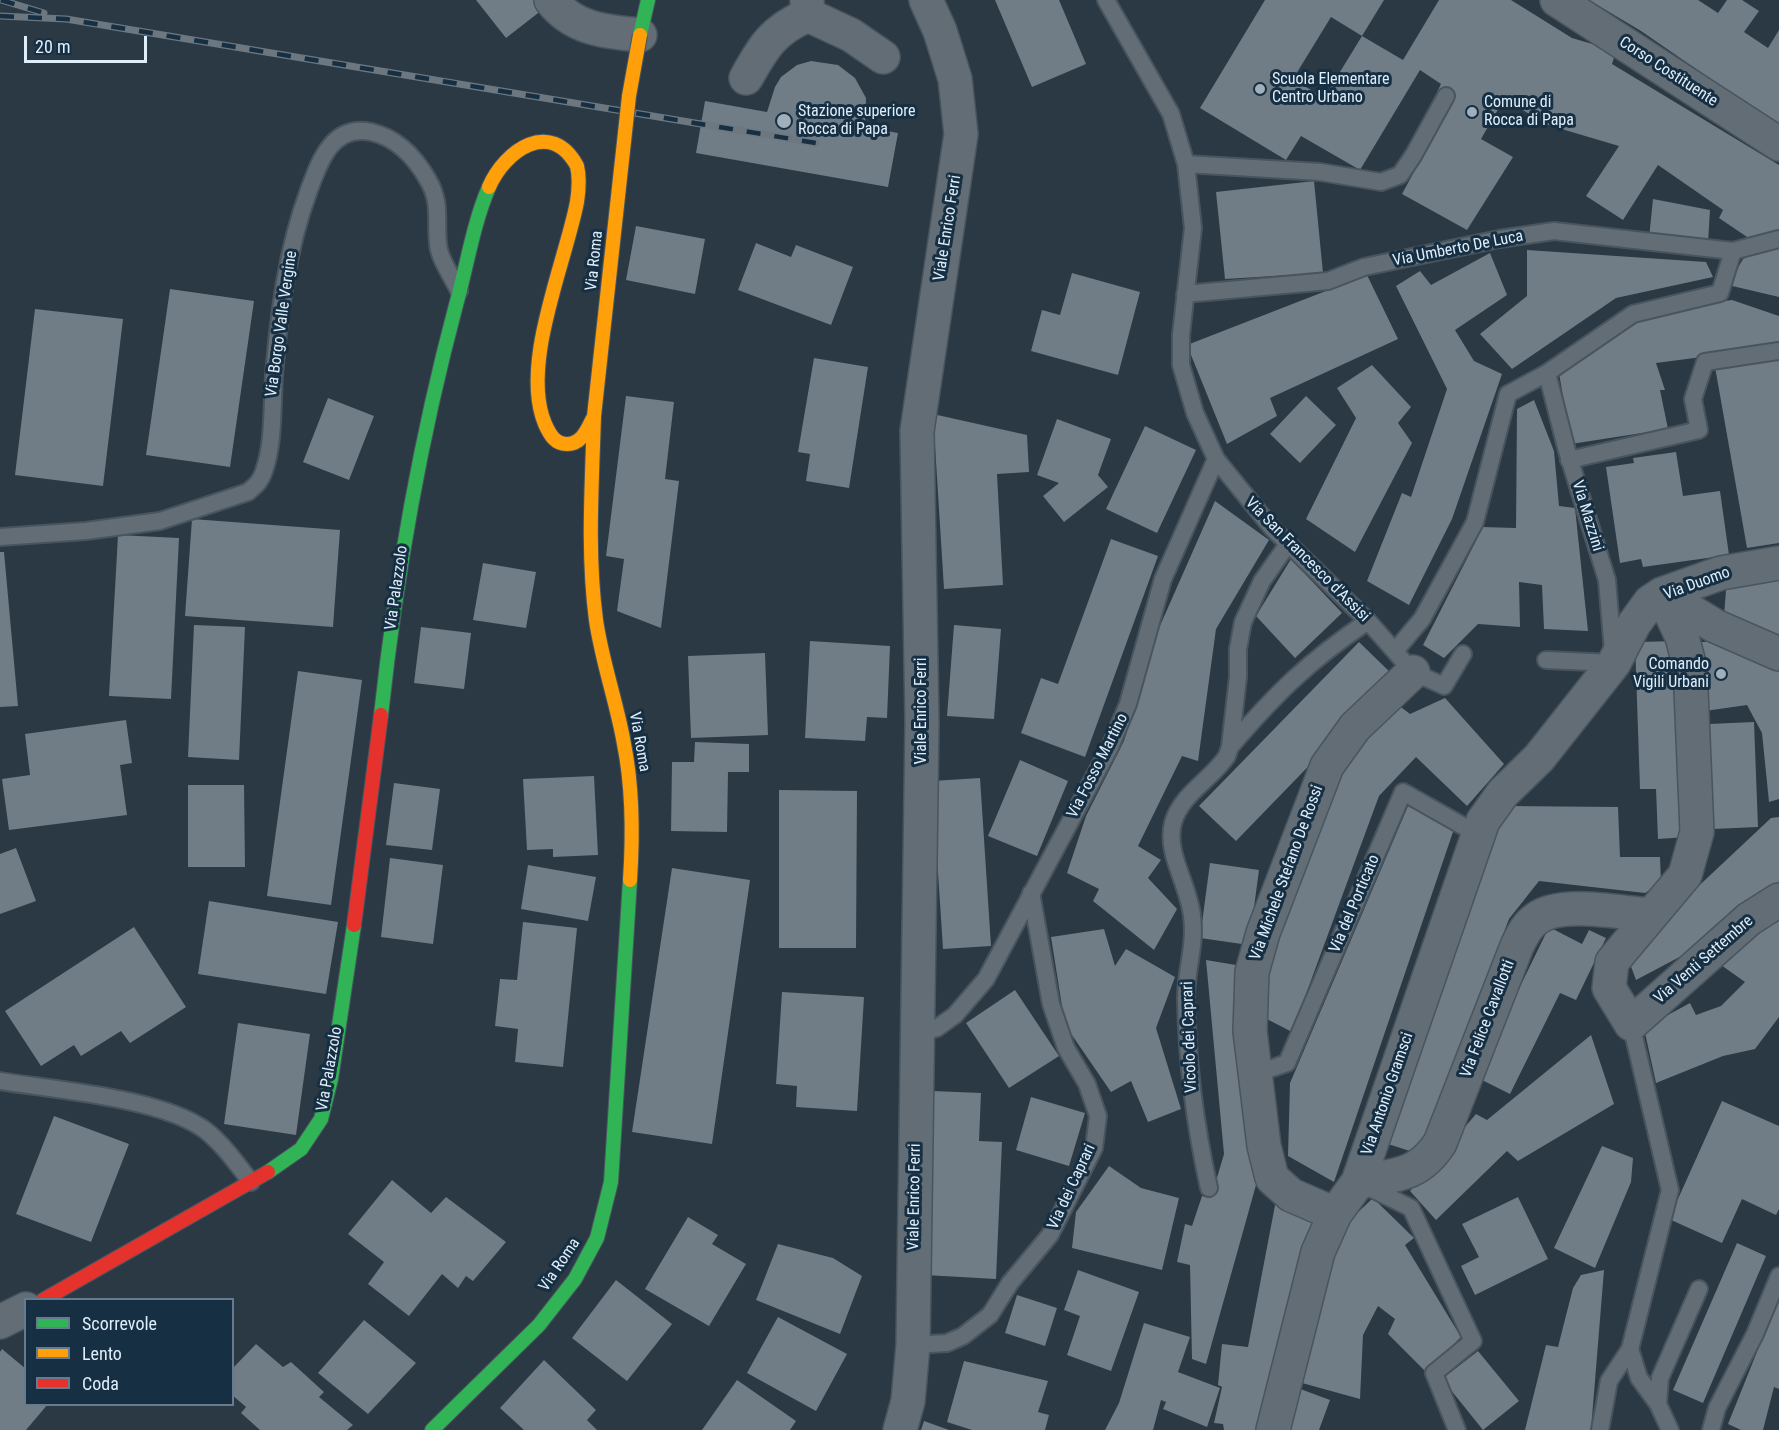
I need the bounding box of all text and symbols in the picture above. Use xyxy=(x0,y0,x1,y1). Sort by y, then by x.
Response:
scale bar xyxy=(27,24,150,62)
street label: Corso Costituente xyxy=(1615,33,1721,111)
text: 20 m xyxy=(35,36,70,57)
place label: Scuola Elementare Centro Urbano xyxy=(1272,70,1390,108)
marker: Scuola Elementare Centro Urbano xyxy=(1253,82,1267,96)
place label: Comune di Rocca di Papa xyxy=(1484,93,1574,131)
place label: Stazione superiore Rocca di Papa xyxy=(798,102,916,140)
marker: Comune di Rocca di Papa xyxy=(1465,105,1479,119)
marker: Stazione superiore Rocca di Papa xyxy=(775,112,793,130)
street label: Viale Enrico Ferri xyxy=(930,174,966,282)
street label: Via Umberto De Luca xyxy=(1391,227,1525,271)
street label: Via Roma xyxy=(582,230,608,292)
street label: Via Borgo Valle Vergine xyxy=(262,250,302,398)
street label: Via Mazzini xyxy=(1567,478,1607,554)
street label: Via San Francesco d'Assisi xyxy=(1241,494,1373,626)
street label: Via Palazzolo xyxy=(382,544,412,632)
street label: Via Duomo xyxy=(1661,563,1733,605)
place label: Comando Vigili Urbani xyxy=(1633,655,1709,693)
street label: Viale Enrico Ferri xyxy=(912,658,932,764)
marker: Comando Vigili Urbani xyxy=(1714,667,1728,681)
street label: Via Fosso Martino xyxy=(1063,710,1133,822)
street label: Via Roma xyxy=(624,711,654,773)
street label: Via Michele Stefano De Rossi xyxy=(1246,783,1328,963)
street label: Via del Porticato xyxy=(1326,852,1384,956)
street label: Via Venti Settembre xyxy=(1651,912,1757,1008)
street label: Via Felice Cavallotti xyxy=(1457,957,1519,1081)
street label: Vicolo dei Caprari xyxy=(1178,981,1202,1093)
street label: Via Palazzolo xyxy=(313,1025,347,1113)
street label: Via Antonio Gramsci xyxy=(1358,1030,1418,1158)
street label: Via dei Caprari xyxy=(1044,1141,1100,1233)
street label: Viale Enrico Ferri xyxy=(904,1143,926,1251)
street label: Via Roma xyxy=(535,1235,585,1295)
legend xyxy=(24,1298,234,1406)
text: Scorrevole xyxy=(82,1313,157,1334)
text: Lento xyxy=(82,1343,122,1364)
text: Coda xyxy=(82,1373,119,1394)

